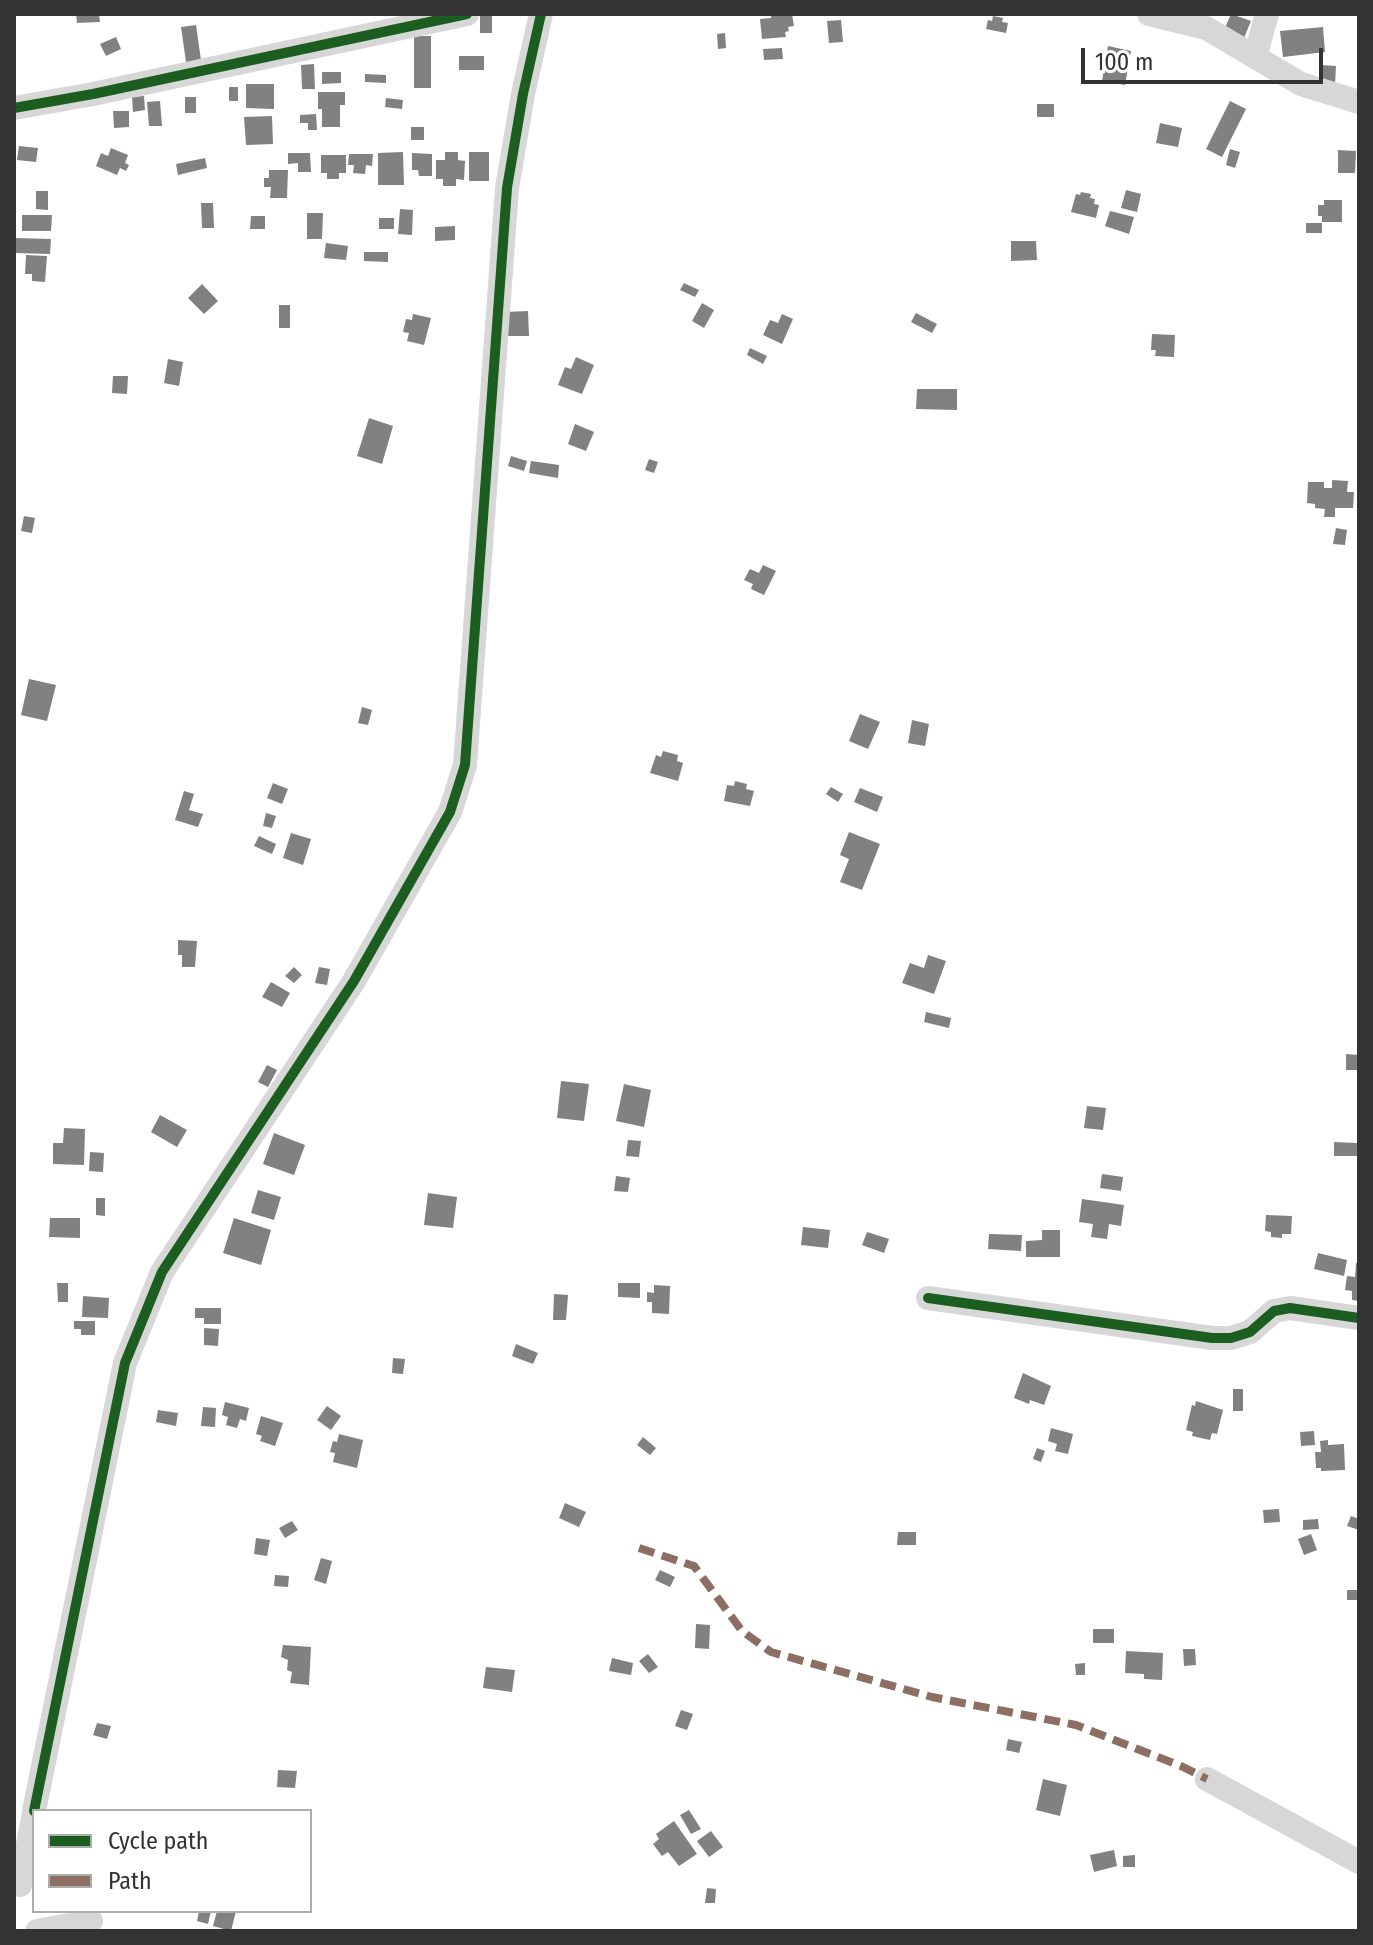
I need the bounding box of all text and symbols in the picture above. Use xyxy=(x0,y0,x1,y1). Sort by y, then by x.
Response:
scale bar xyxy=(1085,32,1327,82)
text: 100 m xyxy=(1095,48,1153,76)
legend xyxy=(32,1809,312,1913)
text: Cycle path xyxy=(108,1827,208,1855)
text: Path xyxy=(108,1867,152,1895)

